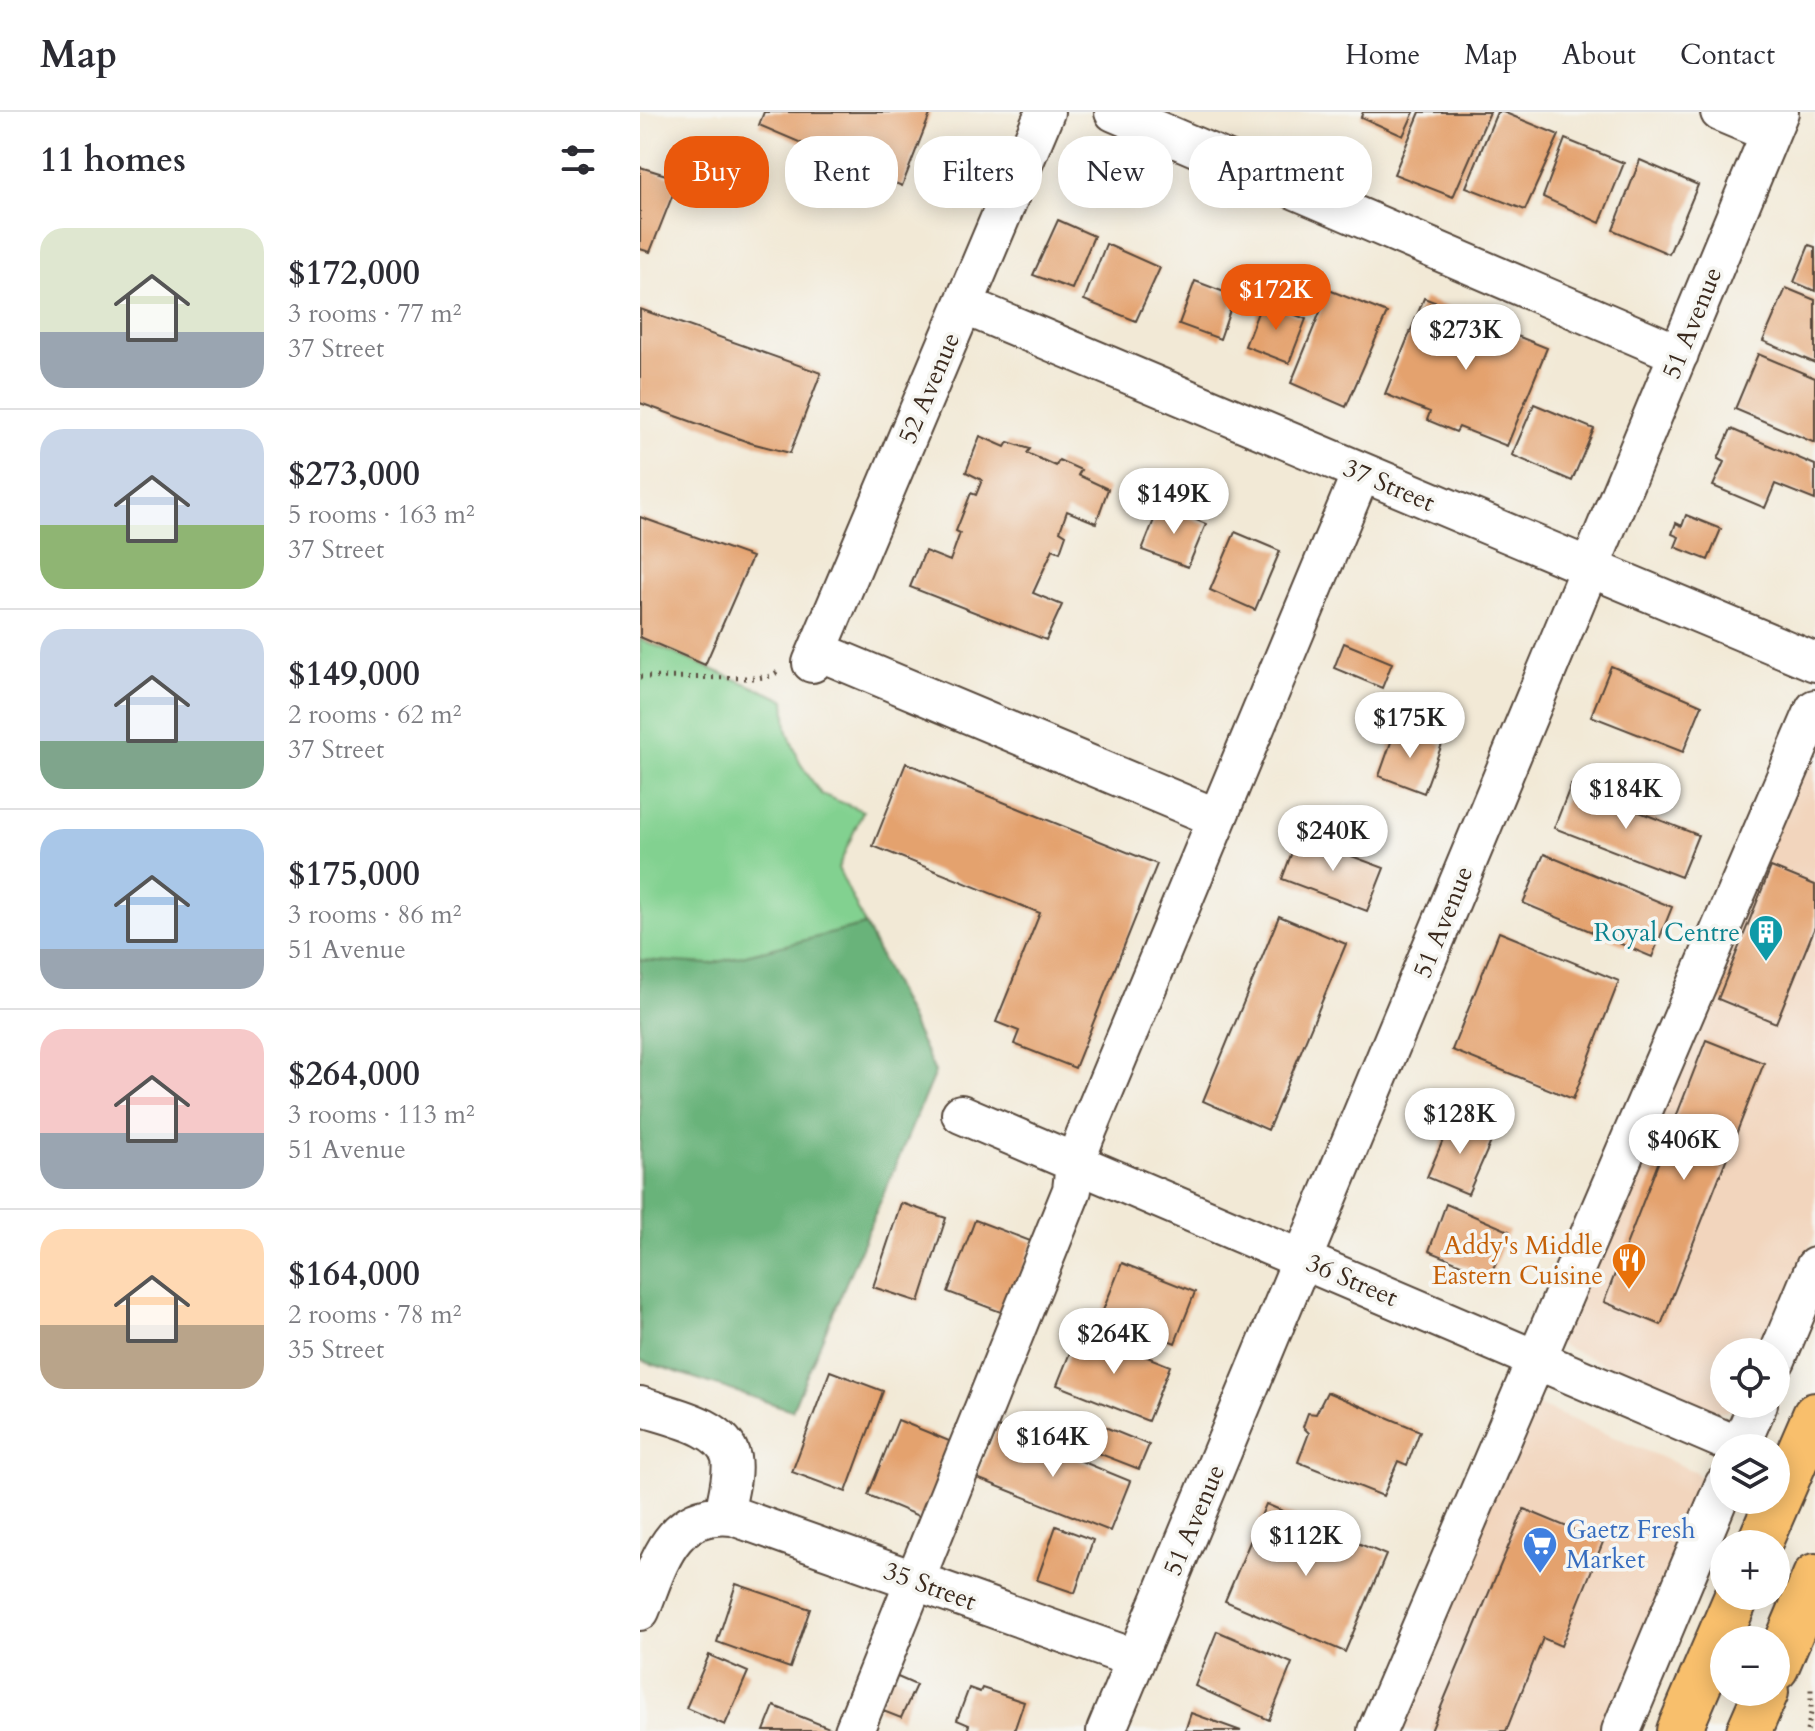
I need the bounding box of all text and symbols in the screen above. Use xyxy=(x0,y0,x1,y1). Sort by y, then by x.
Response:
text: Map xyxy=(40,29,117,81)
text: Home xyxy=(1345,36,1420,74)
text: Map xyxy=(1464,36,1518,74)
text: About xyxy=(1562,36,1636,74)
text: Contact xyxy=(1680,36,1775,74)
chip: Buy xyxy=(664,136,769,208)
chip: Rent xyxy=(785,136,898,208)
chip: Filters xyxy=(914,136,1042,208)
chip: New xyxy=(1058,136,1173,208)
chip: Apartment xyxy=(1189,136,1372,208)
text: 11 homes xyxy=(40,137,186,183)
icon: filters xyxy=(556,138,600,182)
text: $172,000 xyxy=(288,250,420,296)
icon: home xyxy=(104,260,200,356)
street label: 51 Avenue xyxy=(1654,262,1730,384)
pin: $172K xyxy=(1220,264,1332,332)
text: $172K xyxy=(1239,272,1313,307)
text: 3 rooms · 77 m² xyxy=(288,296,461,331)
pin: $273K xyxy=(1410,304,1522,372)
text: $273K xyxy=(1429,312,1503,347)
street label: 52 Avenue xyxy=(890,327,968,449)
text: 37 Street xyxy=(288,331,384,366)
street label: 37 Street xyxy=(1338,450,1440,520)
text: $273,000 xyxy=(288,451,420,497)
icon: home xyxy=(104,461,200,557)
pin: $149K xyxy=(1118,468,1230,536)
text: $149K xyxy=(1137,476,1211,511)
text: 5 rooms · 163 m² xyxy=(288,497,475,532)
text: 37 Street xyxy=(288,532,384,567)
text: $149,000 xyxy=(288,651,420,697)
icon: home xyxy=(104,661,200,757)
pin: $175K xyxy=(1354,692,1466,760)
text: 2 rooms · 62 m² xyxy=(288,697,461,732)
text: $175K xyxy=(1373,700,1447,735)
text: 37 Street xyxy=(288,732,384,767)
pin: $184K xyxy=(1570,763,1682,831)
text: $184K xyxy=(1589,771,1663,806)
pin: $240K xyxy=(1277,805,1389,873)
text: $240K xyxy=(1296,813,1370,848)
text: $175,000 xyxy=(288,851,420,897)
icon: home xyxy=(104,861,200,957)
street label: 51 Avenue xyxy=(1405,861,1481,983)
text: 3 rooms · 86 m² xyxy=(288,897,461,932)
building icon: Royal Centre xyxy=(1747,913,1785,963)
place label: Royal Centre xyxy=(1593,915,1740,950)
text: 51 Avenue xyxy=(288,932,406,967)
text: $264,000 xyxy=(288,1051,420,1097)
icon: home xyxy=(104,1061,200,1157)
pin: $128K xyxy=(1404,1088,1516,1156)
text: $128K xyxy=(1423,1096,1497,1131)
text: 3 rooms · 113 m² xyxy=(288,1097,475,1132)
pin: $406K xyxy=(1628,1114,1740,1182)
text: $406K xyxy=(1647,1122,1721,1157)
text: 51 Avenue xyxy=(288,1132,406,1167)
place label: Addy's Middle Eastern Cuisine xyxy=(1432,1228,1603,1293)
restaurant icon: Addy's Middle Eastern Cuisine xyxy=(1610,1241,1648,1291)
street label: 36 Street xyxy=(1301,1245,1403,1315)
text: $164,000 xyxy=(288,1251,420,1297)
icon: home xyxy=(104,1261,200,1357)
text: 2 rooms · 78 m² xyxy=(288,1297,461,1332)
pin: $264K xyxy=(1058,1308,1170,1376)
text: $264K xyxy=(1077,1316,1151,1351)
text: 35 Street xyxy=(288,1332,384,1367)
map controls xyxy=(1710,1338,1790,1706)
button: locate xyxy=(1710,1338,1790,1418)
pin: $164K xyxy=(997,1411,1109,1479)
text: $164K xyxy=(1016,1419,1090,1454)
button: layers xyxy=(1710,1434,1790,1514)
street label: 51 Avenue xyxy=(1155,1459,1233,1581)
pin: $112K xyxy=(1250,1510,1362,1578)
place label: Gaetz Fresh Market xyxy=(1566,1512,1696,1577)
text: $112K xyxy=(1269,1518,1343,1553)
supermarket icon: Gaetz Fresh Market xyxy=(1521,1525,1559,1575)
button: + xyxy=(1710,1530,1790,1610)
street label: 35 Street xyxy=(879,1553,981,1619)
button: − xyxy=(1710,1626,1790,1706)

